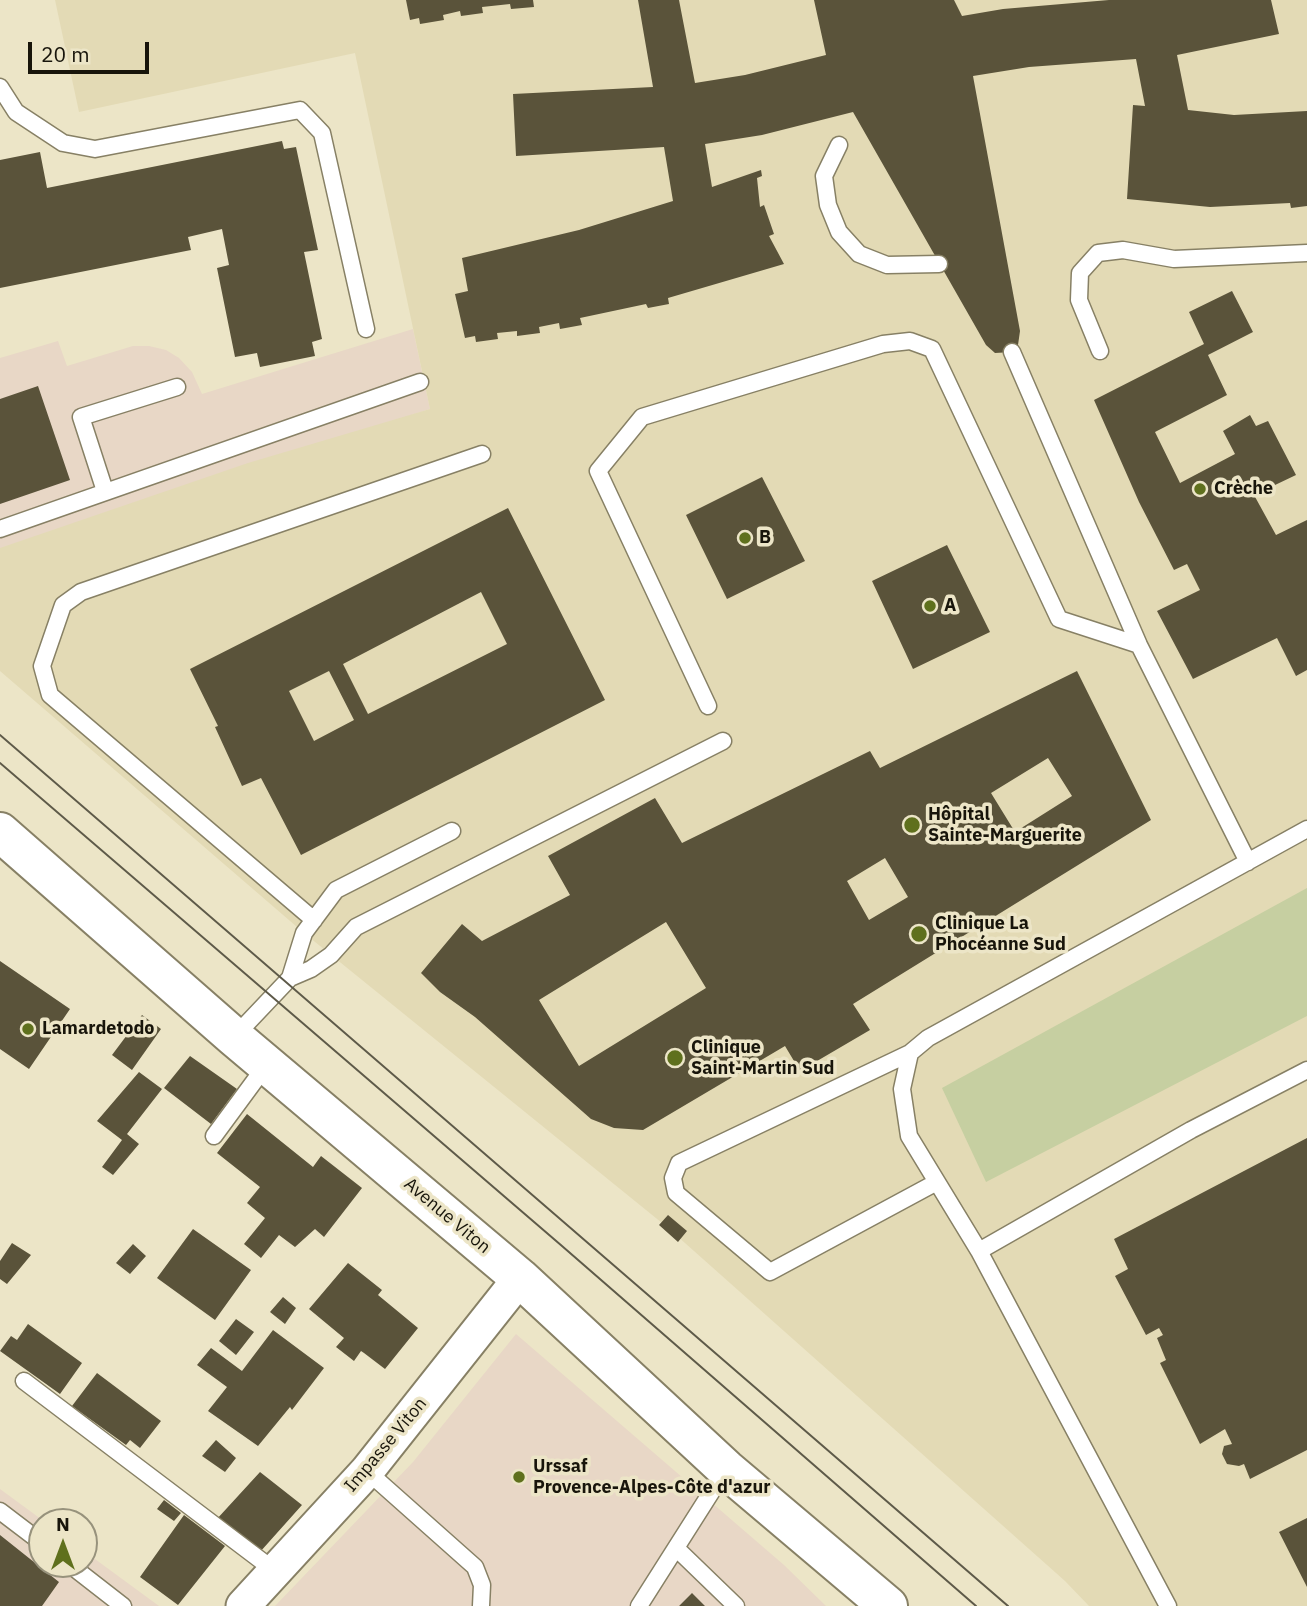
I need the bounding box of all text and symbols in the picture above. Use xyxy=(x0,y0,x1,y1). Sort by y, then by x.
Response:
scale bar xyxy=(32,28,152,72)
text: 20 m xyxy=(41,40,90,68)
place label: Crèche xyxy=(1214,478,1273,500)
marker: Crèche xyxy=(1192,481,1208,497)
place label: B xyxy=(759,527,771,549)
marker: B xyxy=(737,530,753,546)
place label: A xyxy=(944,595,956,617)
marker: A xyxy=(922,598,938,614)
place label: Hôpital Sainte-Marguerite xyxy=(928,804,1082,846)
marker: Hôpital Sainte-Marguerite xyxy=(902,815,922,835)
place label: Clinique La Phocéanne Sud xyxy=(935,913,1066,956)
marker: Clinique La Phocéanne Sud xyxy=(909,924,929,944)
place label: Lamardetodo xyxy=(42,1018,155,1040)
marker: Lamardetodo xyxy=(20,1021,36,1037)
place label: Clinique Saint-Martin Sud xyxy=(691,1037,835,1080)
marker: Clinique Saint-Martin Sud xyxy=(665,1048,685,1068)
street label: Avenue Viton xyxy=(399,1174,495,1258)
street label: Impasse Viton xyxy=(340,1393,432,1497)
place label: Urssaf Provence-Alpes-Côte d'azur xyxy=(533,1456,770,1498)
marker: Urssaf Provence-Alpes-Côte d'azur xyxy=(511,1469,527,1485)
north arrow xyxy=(28,1508,98,1578)
text: N xyxy=(56,1512,70,1536)

